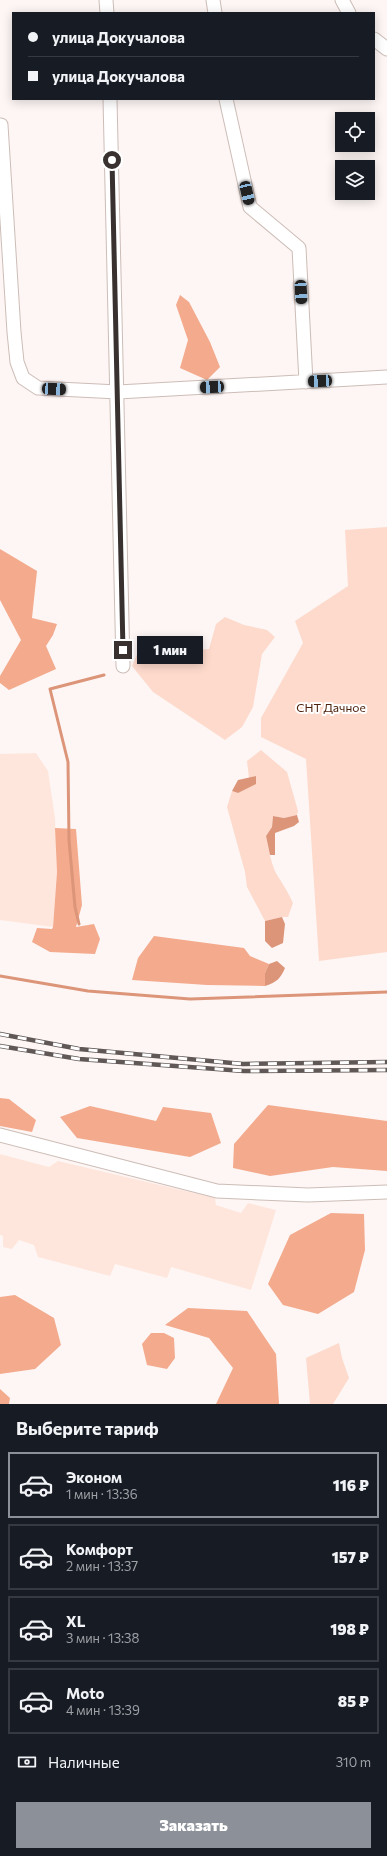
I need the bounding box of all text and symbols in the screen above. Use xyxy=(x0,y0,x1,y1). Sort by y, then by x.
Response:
text: улица Докучалова xyxy=(52,28,185,46)
text: улица Докучалова xyxy=(52,67,185,85)
map controls xyxy=(335,112,375,200)
button: locate xyxy=(335,112,375,152)
route start xyxy=(103,151,121,169)
button: layers xyxy=(335,160,375,200)
car xyxy=(238,180,256,206)
car xyxy=(294,280,308,304)
car xyxy=(308,374,332,388)
car xyxy=(200,380,224,394)
car xyxy=(42,382,66,396)
callout: 1 мин xyxy=(137,636,203,664)
route end xyxy=(114,641,132,659)
text: 1 мин xyxy=(153,642,187,658)
park label: СНТ Дачное xyxy=(296,700,366,714)
text: Выберите тариф xyxy=(16,1417,159,1439)
icon: car xyxy=(18,1467,54,1503)
text: Эконом xyxy=(66,1468,122,1486)
text: 116 ₽ xyxy=(333,1476,369,1494)
text: 1 мин · 13:36 xyxy=(66,1486,138,1502)
icon: car xyxy=(18,1539,54,1575)
text: Комфорт xyxy=(66,1540,133,1558)
text: 157 ₽ xyxy=(332,1548,369,1566)
text: 2 мин · 13:37 xyxy=(66,1558,138,1574)
icon: car xyxy=(18,1611,54,1647)
text: XL xyxy=(66,1612,85,1630)
text: 198 ₽ xyxy=(330,1620,369,1638)
text: 3 мин · 13:38 xyxy=(66,1630,139,1646)
icon: car xyxy=(18,1683,54,1719)
text: Moto xyxy=(66,1684,105,1702)
text: 85 ₽ xyxy=(338,1692,369,1710)
text: 4 мин · 13:39 xyxy=(66,1702,140,1718)
icon: cash xyxy=(16,1751,38,1773)
text: Наличные xyxy=(48,1753,120,1771)
text: 310 m xyxy=(336,1754,371,1770)
button: Заказать xyxy=(16,1802,371,1848)

